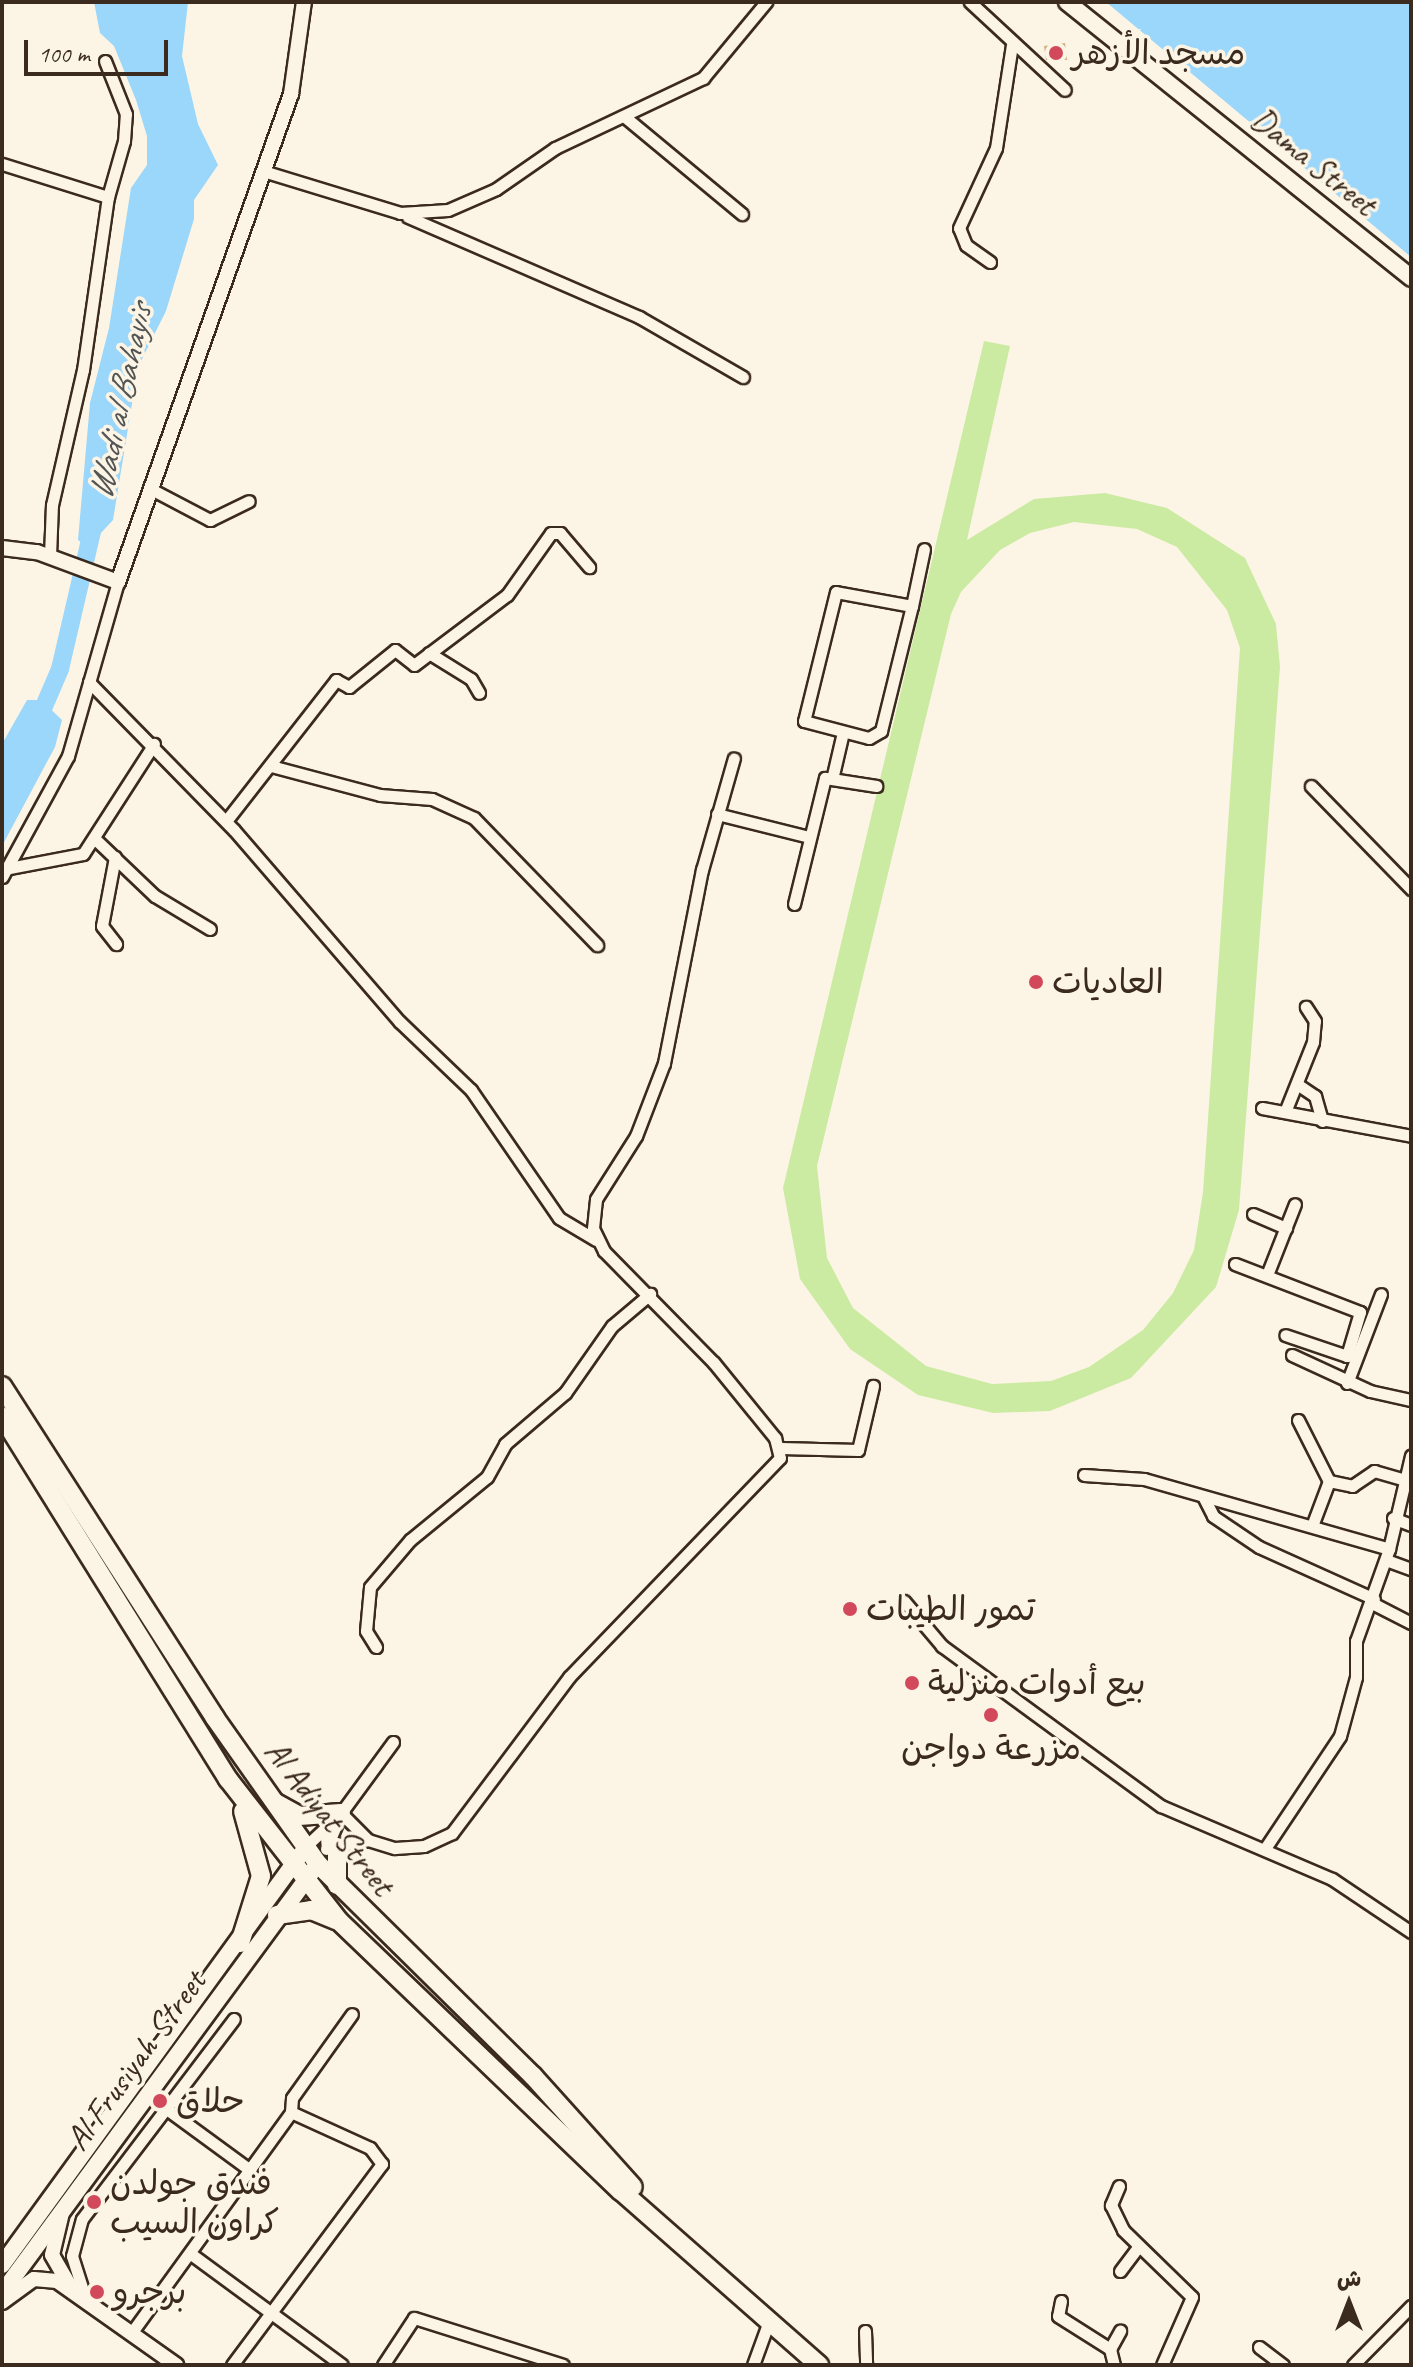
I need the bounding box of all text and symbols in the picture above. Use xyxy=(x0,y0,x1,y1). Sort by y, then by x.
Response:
scale bar xyxy=(28,24,172,74)
place label: مسجد الأزهر xyxy=(1072,33,1245,73)
text: 100 m xyxy=(38,39,90,69)
marker: مسجد الأزهر xyxy=(1047,44,1065,62)
street label: Dama Street xyxy=(1243,98,1385,224)
water label: Wadi al Bahayis xyxy=(78,300,162,504)
place label: العاديات xyxy=(1052,962,1164,1002)
marker: العاديات xyxy=(1027,973,1045,991)
place label: تمور الطيبات xyxy=(866,1589,1035,1629)
marker: تمور الطيبات xyxy=(841,1600,859,1618)
place label: بيع أدوات منزلية xyxy=(928,1663,1146,1703)
marker: بيع أدوات منزلية xyxy=(903,1674,921,1692)
marker: مزرعة دواجن xyxy=(982,1706,1000,1724)
place label: مزرعة دواجن xyxy=(901,1728,1081,1768)
street label: Al Adiyat Street xyxy=(256,1731,404,1903)
street label: Al Frusiyah Street xyxy=(56,1962,214,2158)
place label: حلاق xyxy=(176,2081,245,2121)
marker: حلاق xyxy=(151,2092,169,2110)
place label: فندق جولدن كراون السيب xyxy=(110,2162,279,2242)
marker: فندق جولدن كراون السيب xyxy=(85,2193,103,2211)
north arrow xyxy=(1309,2263,1389,2343)
text: ش xyxy=(1337,2265,1361,2293)
place label: برجرو xyxy=(113,2272,187,2312)
marker: برجرو xyxy=(88,2283,106,2301)

